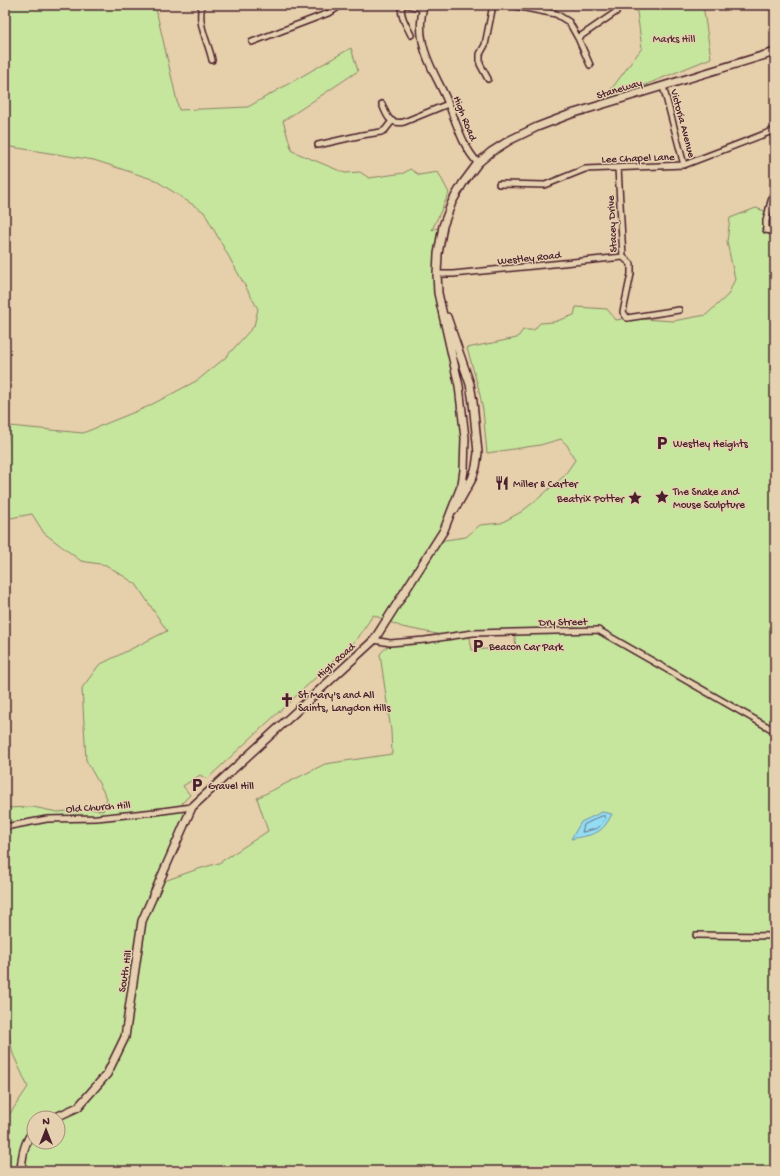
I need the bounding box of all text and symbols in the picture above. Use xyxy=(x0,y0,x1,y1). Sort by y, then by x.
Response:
park label: Marks Hill xyxy=(653,34,696,46)
street label: Staneway xyxy=(596,77,644,102)
street label: Victoria Avenue xyxy=(667,87,697,159)
street label: High Road xyxy=(450,94,479,144)
street label: Lee Chapel Lane xyxy=(601,152,675,166)
street label: Stacey Drive xyxy=(605,195,620,253)
street label: Westley Road xyxy=(497,250,563,268)
parking icon: Westley Heights xyxy=(654,435,670,451)
place label: Westley Heights xyxy=(673,439,749,451)
restaurant icon: Miller & Carter xyxy=(494,475,510,491)
place label: Miller & Carter xyxy=(513,479,579,491)
place label: The Snake and Mouse Sculpture xyxy=(672,487,745,512)
place icon: The Snake and Mouse Sculpture xyxy=(654,489,670,505)
place icon: Beatrix Potter xyxy=(627,490,643,506)
place label: Beatrix Potter xyxy=(556,494,625,506)
street label: Dry Street xyxy=(538,617,589,629)
parking icon: Beacon Car Park xyxy=(470,638,486,654)
street label: High Road xyxy=(315,640,359,682)
place label: Beacon Car Park xyxy=(488,642,564,654)
place label: St Mary's and All Saints, Langdon Hills xyxy=(298,690,392,715)
church icon: St Mary's and All Saints, Langdon Hills xyxy=(279,692,295,708)
parking icon: Gravel Hill xyxy=(189,777,205,793)
place label: Gravel Hill xyxy=(208,781,255,793)
street label: Old Church Hill xyxy=(65,800,131,816)
street label: South Hill xyxy=(117,949,135,993)
north arrow xyxy=(26,1110,66,1150)
text: N xyxy=(42,1116,50,1128)

